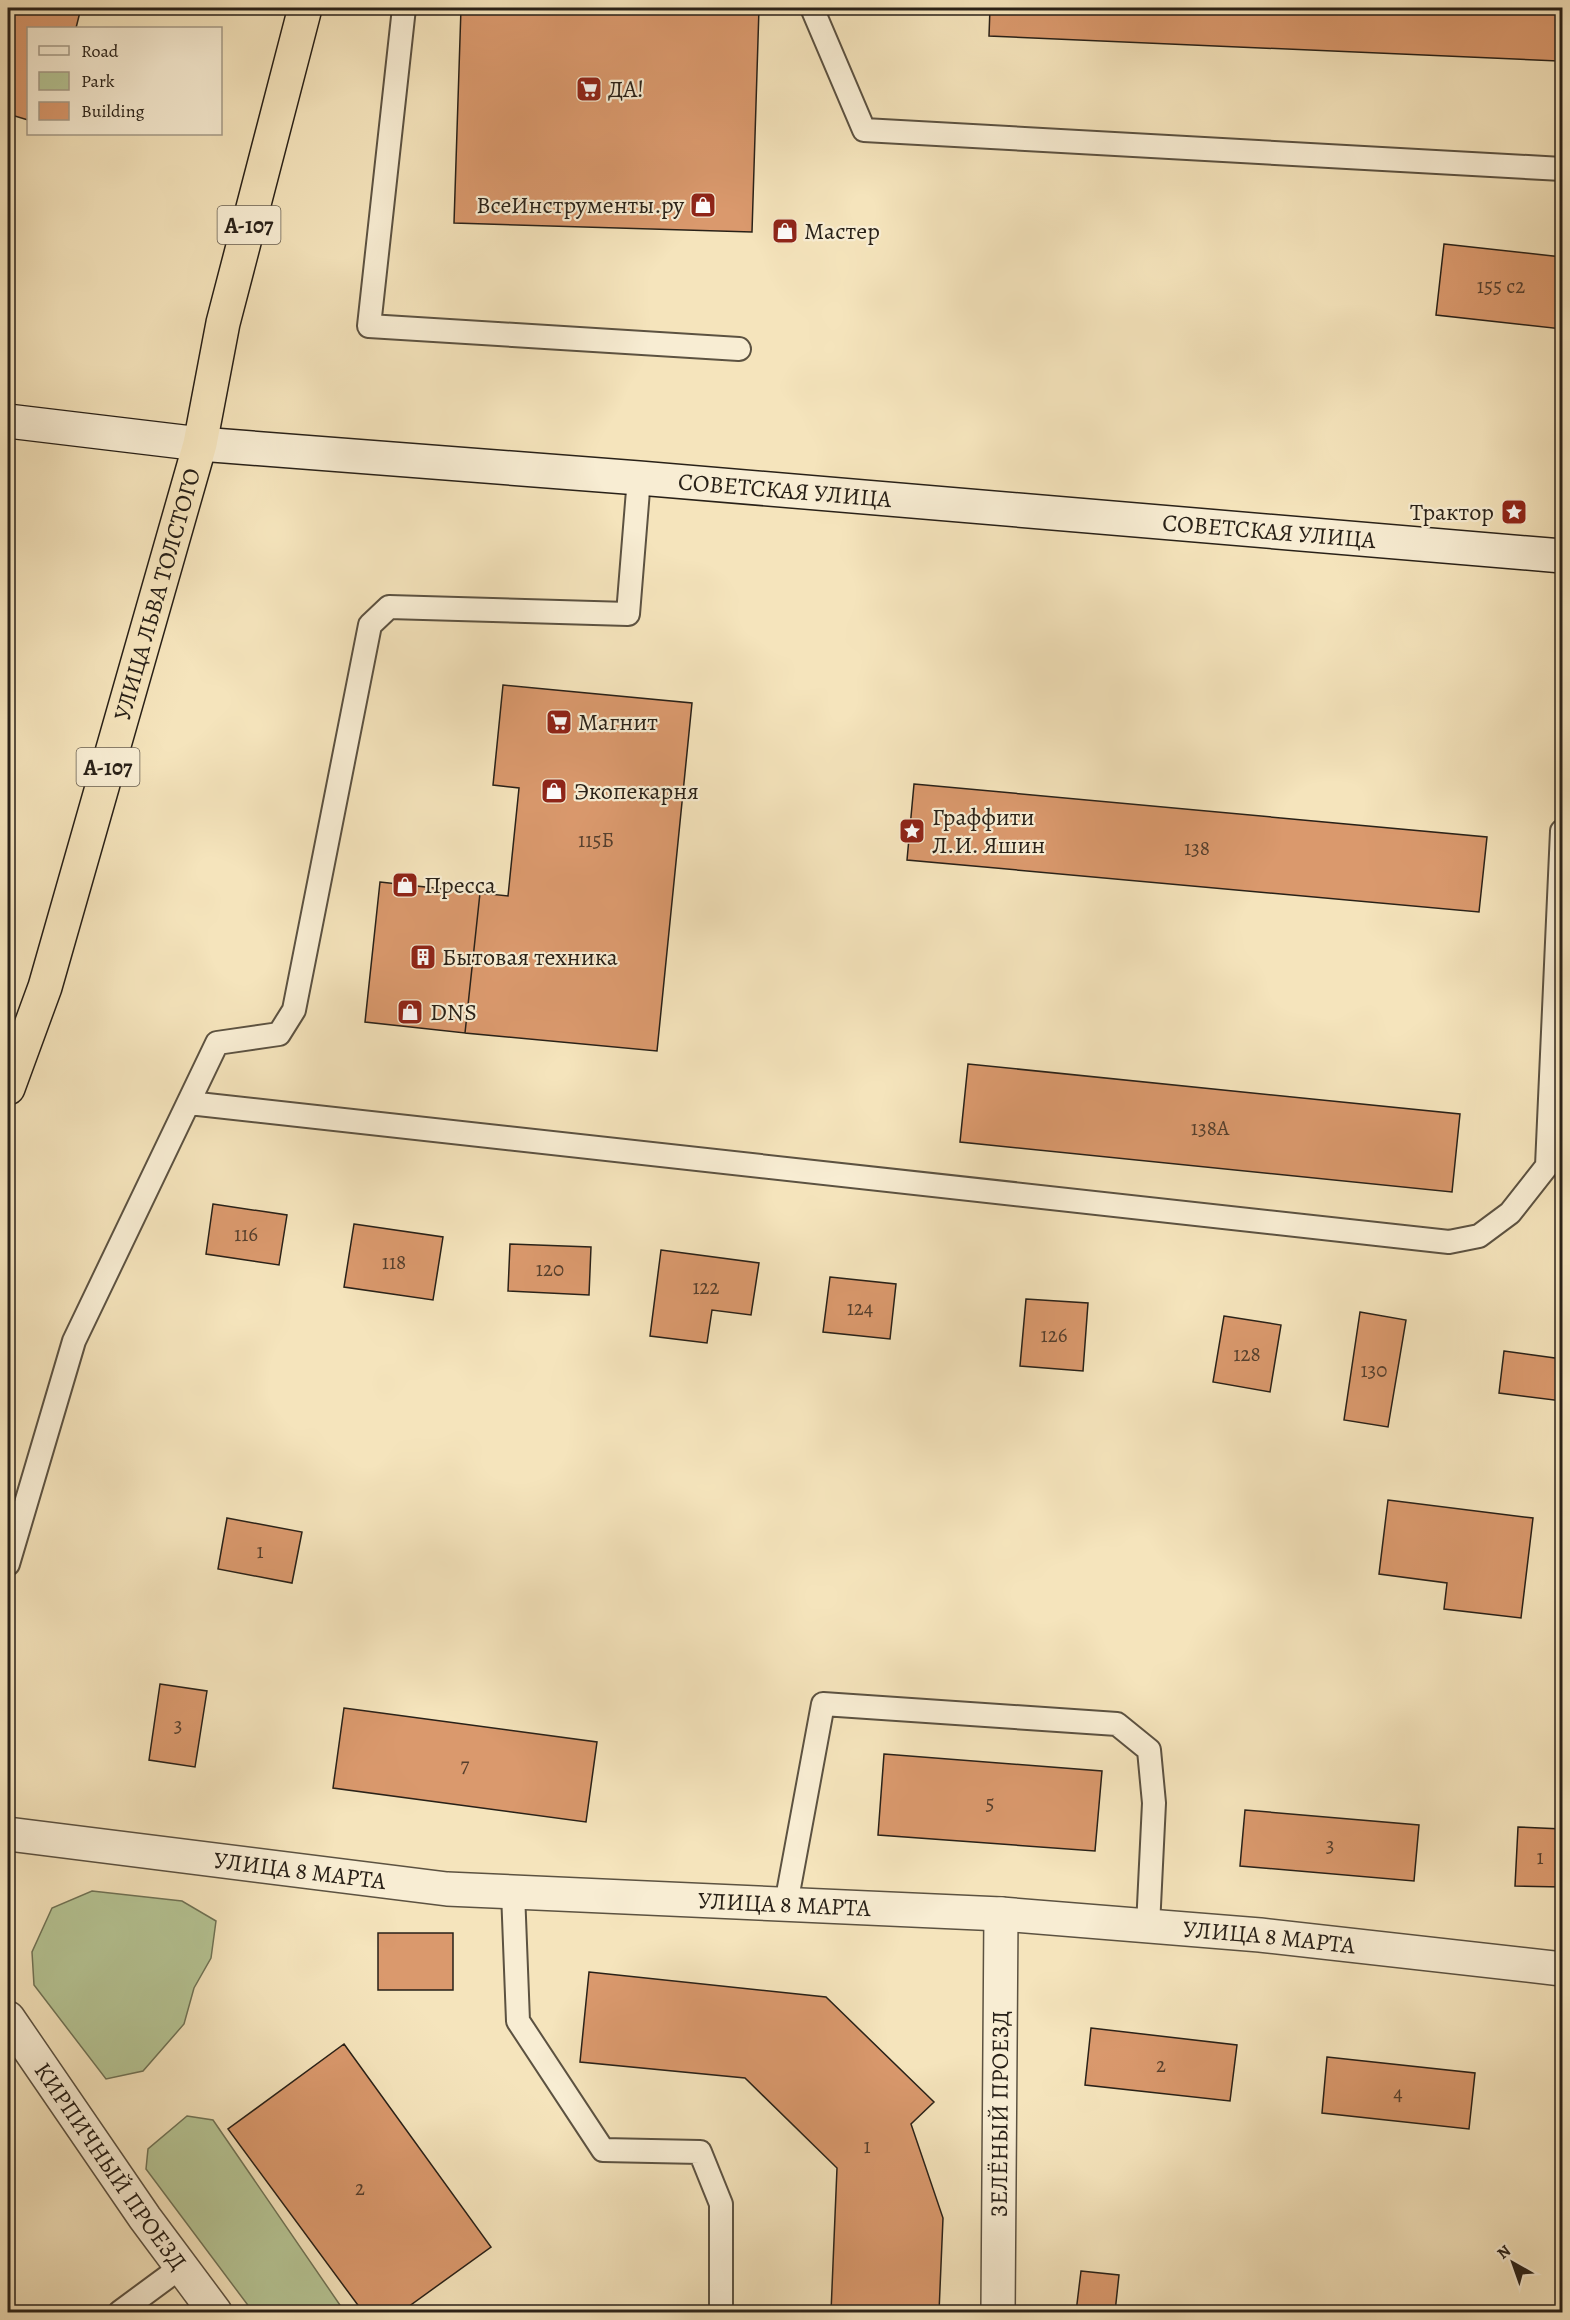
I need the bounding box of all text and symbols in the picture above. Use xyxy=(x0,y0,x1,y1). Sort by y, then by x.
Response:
legend xyxy=(27,27,222,135)
text: Road xyxy=(81,39,119,63)
text: Park xyxy=(81,69,115,93)
place label: ДА! xyxy=(608,73,644,105)
supermarket icon: ДА! xyxy=(574,74,604,104)
text: Building xyxy=(81,99,145,123)
place label: ВсеИнструменты.ру xyxy=(476,189,684,221)
shop icon: ВсеИнструменты.ру xyxy=(688,190,718,220)
road number: А-107 xyxy=(218,206,280,244)
place label: Мастер xyxy=(804,215,880,247)
shop icon: Мастер xyxy=(770,216,800,246)
house number: 155 с2 xyxy=(1477,272,1525,300)
street label: УЛИЦА ЛЬВА ТОЛСТОГО xyxy=(106,464,208,724)
street label: СОВЕТСКАЯ УЛИЦА xyxy=(677,465,894,515)
place label: Трактор xyxy=(1410,496,1494,528)
place icon: Трактор xyxy=(1499,497,1529,527)
street label: СОВЕТСКАЯ УЛИЦА xyxy=(1161,506,1378,556)
place label: Магнит xyxy=(578,706,658,738)
supermarket icon: Магнит xyxy=(544,707,574,737)
road number: А-107 xyxy=(76,748,140,786)
place label: Экопекарня xyxy=(574,775,699,807)
shop icon: Экопекарня xyxy=(539,776,569,806)
place label: Граффити Л.И. Яшин xyxy=(932,801,1045,861)
place icon: Граффити Л.И. Яшин xyxy=(897,816,927,846)
house number: 115Б xyxy=(578,826,614,854)
house number: 138 xyxy=(1184,834,1210,862)
place label: Пресса xyxy=(424,869,496,901)
shop icon: Пресса xyxy=(390,870,420,900)
place label: Бытовая техника xyxy=(442,941,618,973)
building icon: Бытовая техника xyxy=(408,942,438,972)
place label: DNS xyxy=(430,996,477,1028)
shop icon: DNS xyxy=(395,997,425,1027)
house number: 138А xyxy=(1191,1114,1230,1142)
house number: 116 xyxy=(234,1220,258,1248)
house number: 118 xyxy=(382,1248,406,1276)
house number: 120 xyxy=(536,1255,564,1283)
house number: 122 xyxy=(692,1273,720,1301)
house number: 124 xyxy=(847,1294,873,1322)
house number: 126 xyxy=(1041,1321,1068,1349)
house number: 128 xyxy=(1233,1340,1261,1368)
house number: 130 xyxy=(1360,1356,1388,1384)
house number: 1 xyxy=(256,1537,264,1565)
house number: 3 xyxy=(174,1711,182,1739)
house number: 7 xyxy=(461,1751,470,1779)
house number: 5 xyxy=(985,1789,995,1817)
house number: 3 xyxy=(1326,1831,1334,1859)
house number: 1 xyxy=(1536,1843,1544,1871)
street label: УЛИЦА 8 МАРТА xyxy=(212,1844,389,1897)
street label: УЛИЦА 8 МАРТА xyxy=(697,1884,872,1924)
street label: УЛИЦА 8 МАРТА xyxy=(1182,1913,1358,1962)
street label: ЗЕЛЁНЫЙ ПРОЕЗД xyxy=(983,2010,1016,2218)
house number: 2 xyxy=(1156,2051,1166,2079)
street label: КИРПИЧНЫЙ ПРОЕЗД xyxy=(27,2056,194,2276)
house number: 4 xyxy=(1393,2079,1403,2107)
house number: 1 xyxy=(863,2132,871,2160)
house number: 2 xyxy=(355,2174,365,2202)
north arrow xyxy=(1483,2233,1543,2293)
text: N xyxy=(1492,2240,1516,2264)

